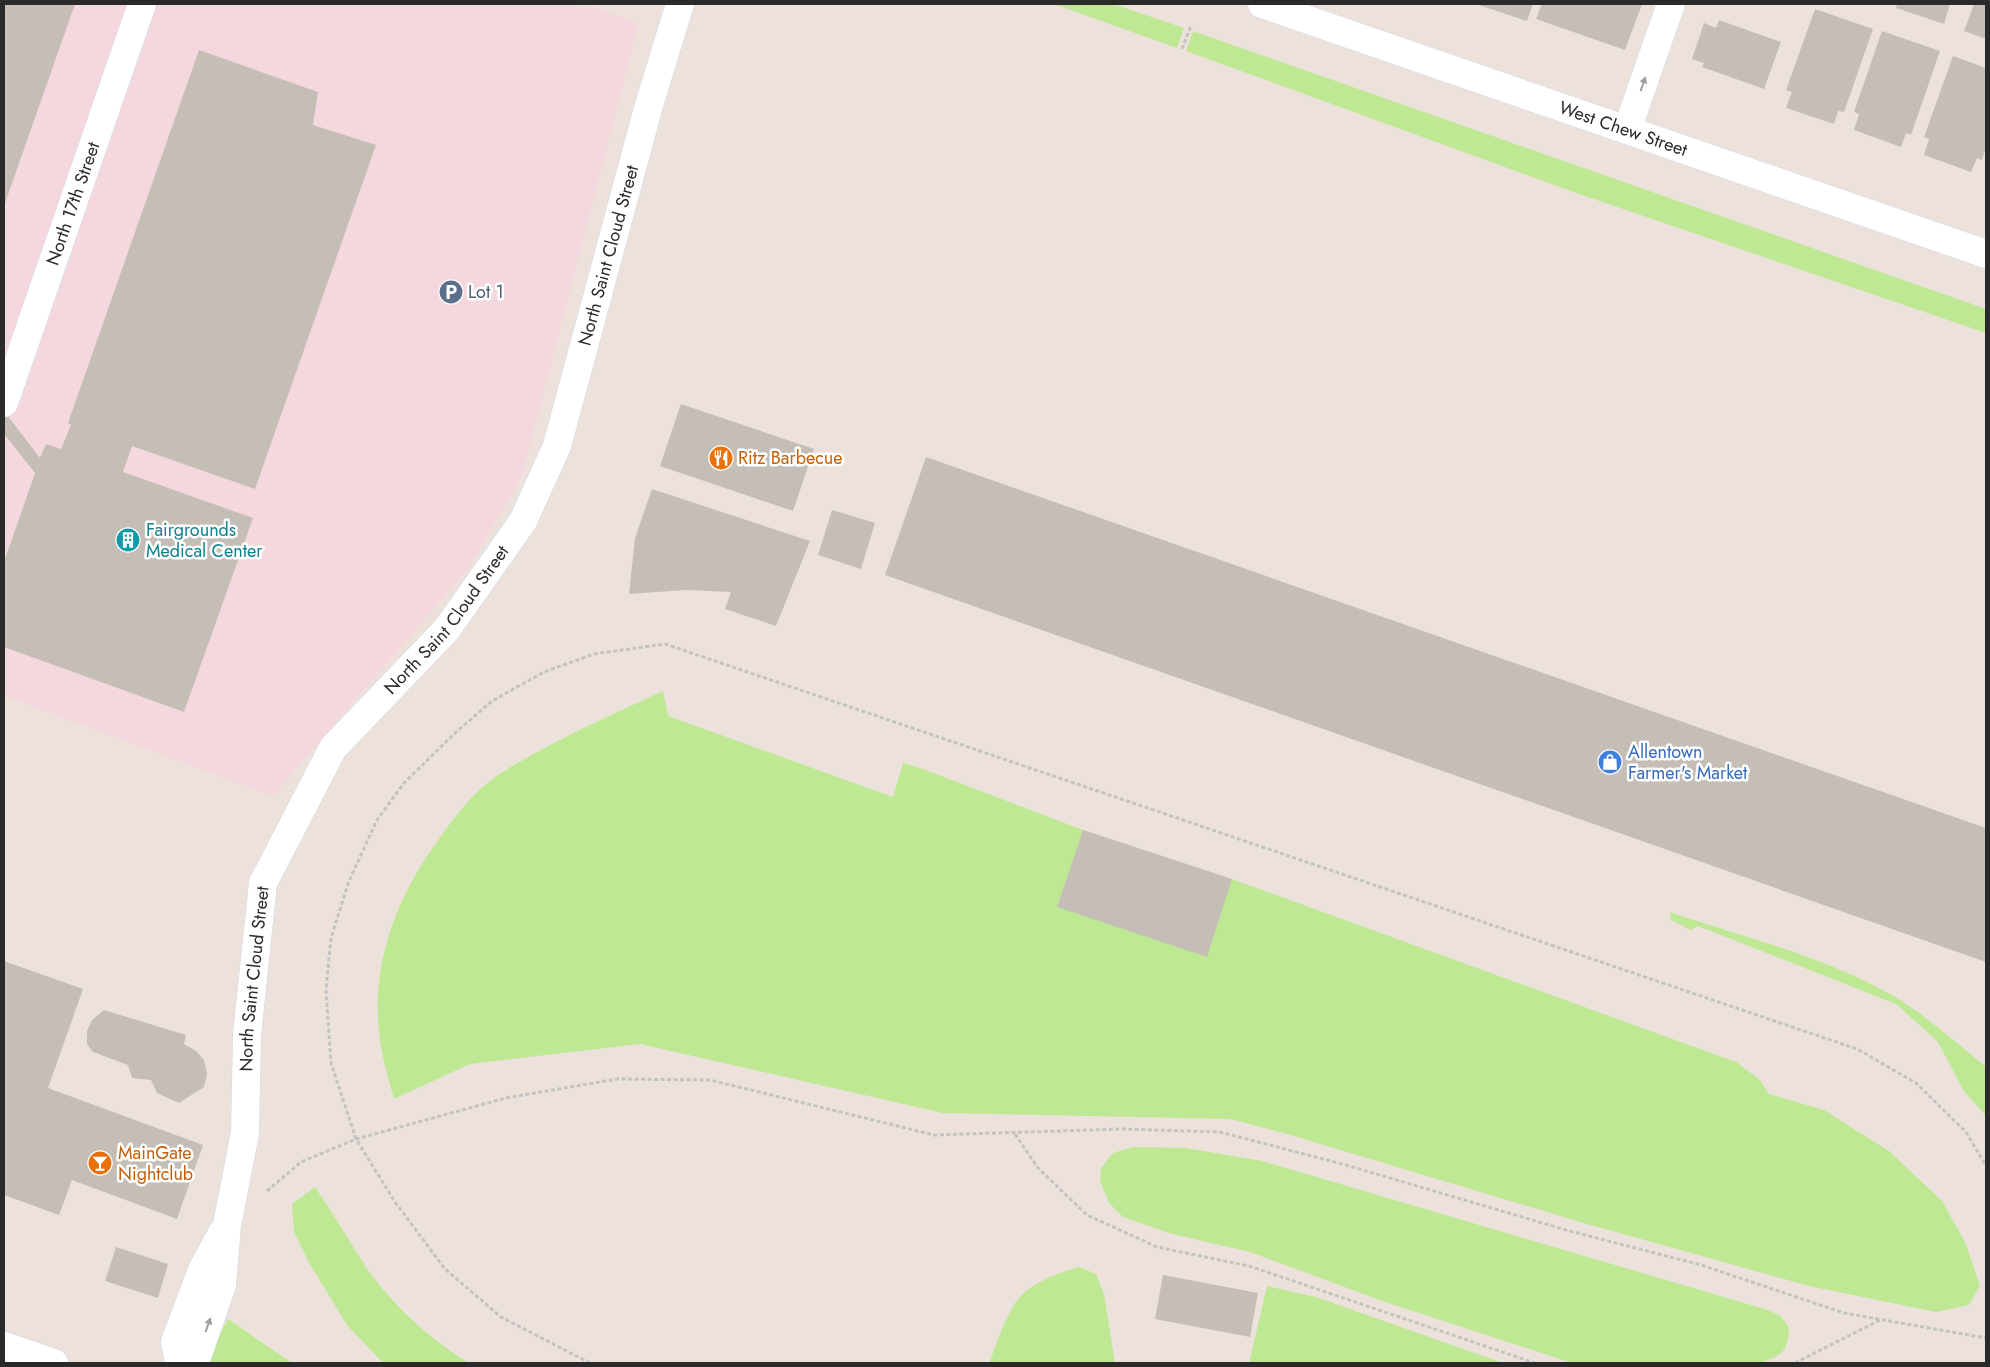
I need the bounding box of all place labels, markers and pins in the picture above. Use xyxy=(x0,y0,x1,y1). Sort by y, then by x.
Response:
parking icon: Lot 1 xyxy=(438,279,464,305)
place label: Lot 1 xyxy=(468,279,504,305)
restaurant icon: Ritz Barbecue xyxy=(708,445,734,471)
place label: Ritz Barbecue xyxy=(738,445,843,471)
place label: Fairgrounds Medical Center xyxy=(146,517,263,564)
building icon: Fairgrounds Medical Center xyxy=(115,527,141,553)
place label: Allentown Farmer's Market xyxy=(1628,739,1748,786)
shop icon: Allentown Farmer's Market xyxy=(1597,749,1623,775)
place label: MainGate Nightclub xyxy=(118,1140,193,1187)
bar icon: MainGate Nightclub xyxy=(87,1150,113,1176)

